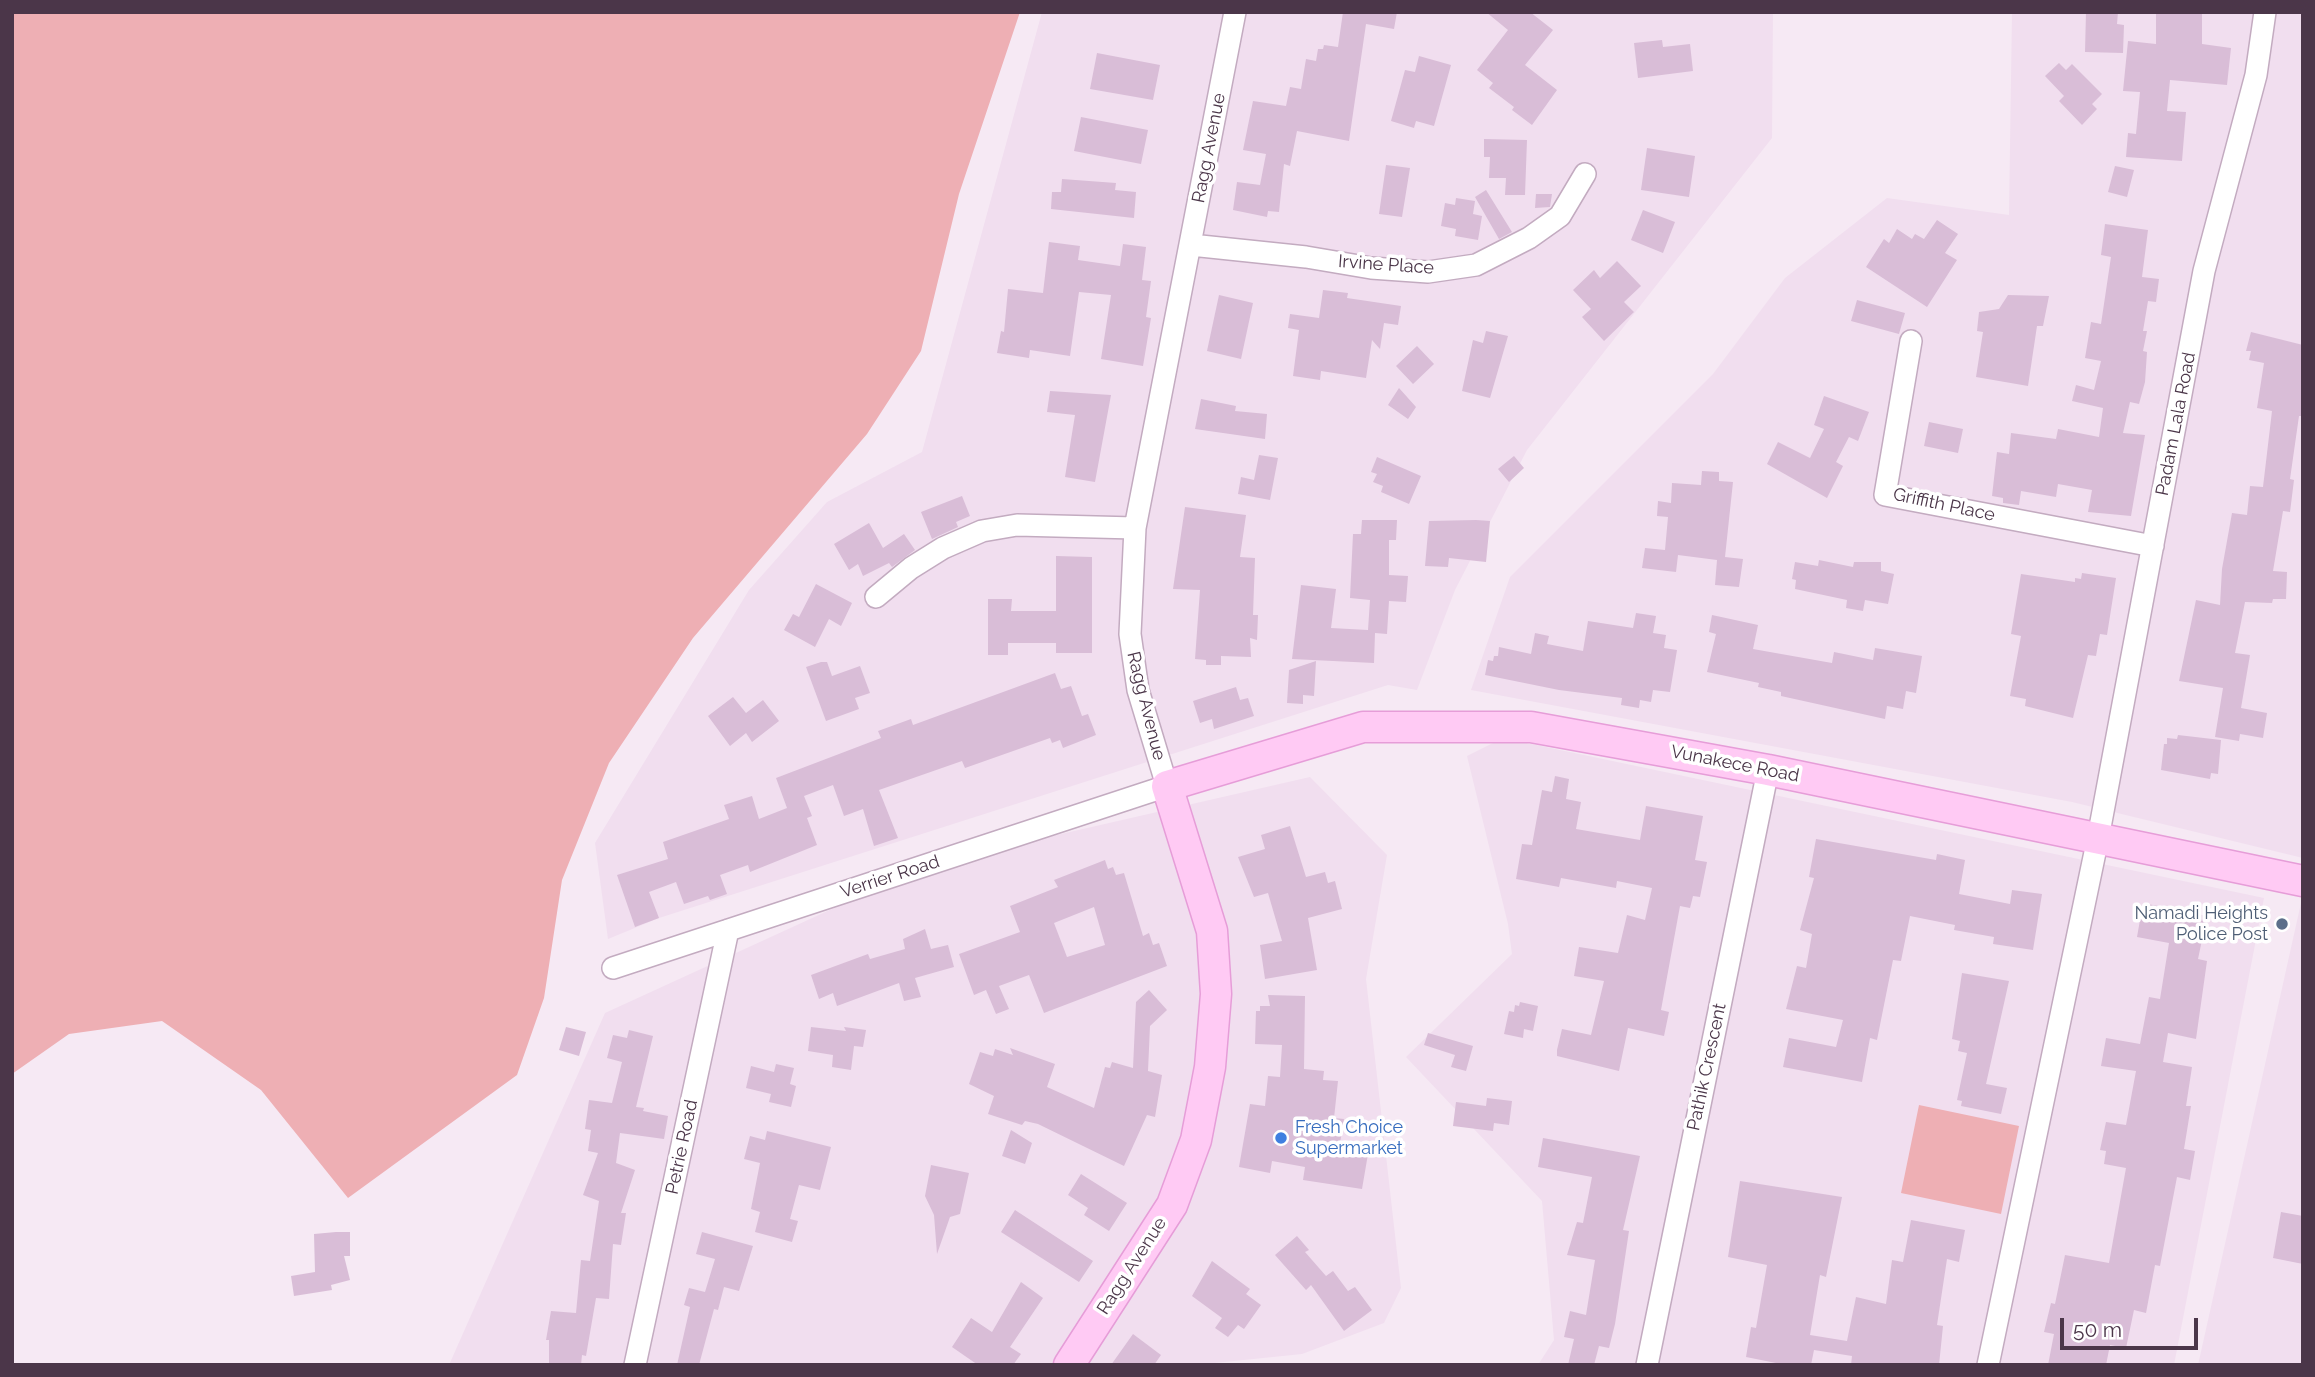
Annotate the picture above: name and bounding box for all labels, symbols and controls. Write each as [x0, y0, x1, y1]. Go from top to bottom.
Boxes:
street label: Ragg Avenue [1188, 91, 1230, 205]
street label: Irvine Place [1337, 251, 1435, 279]
street label: Padam Lala Road [2151, 350, 2201, 498]
street label: Griffith Place [1891, 484, 1997, 526]
street label: Ragg Avenue [1122, 649, 1170, 763]
street label: Vunakece Road [1669, 741, 1801, 787]
street label: Verrier Road [838, 851, 942, 903]
place label: Namadi Heights Police Post [2134, 903, 2268, 946]
marker: Namadi Heights Police Post [2274, 916, 2290, 932]
street label: Pathik Crescent [1683, 1001, 1731, 1133]
street label: Petrie Road [661, 1098, 703, 1196]
place label: Fresh Choice Supermarket [1295, 1117, 1403, 1160]
marker: Fresh Choice Supermarket [1273, 1130, 1289, 1146]
street label: Ragg Avenue [1093, 1213, 1171, 1319]
scale bar [2063, 1304, 2201, 1348]
text: 50 m [2073, 1317, 2122, 1342]

